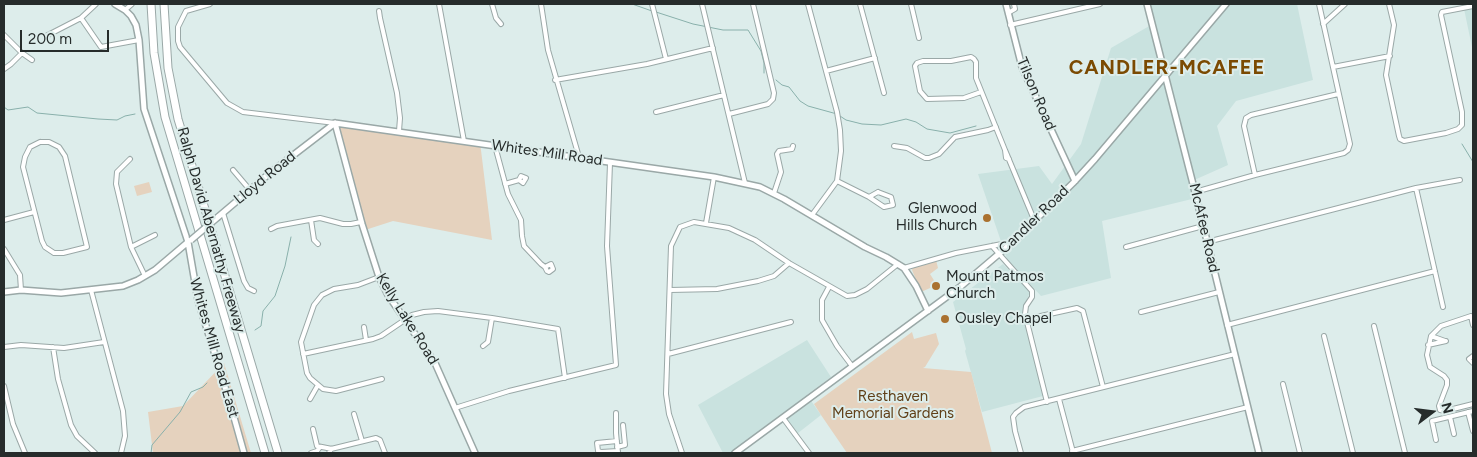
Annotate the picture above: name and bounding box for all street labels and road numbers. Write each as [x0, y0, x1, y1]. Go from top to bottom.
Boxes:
street label: Tilson Road [1013, 55, 1059, 133]
street label: Ralph David Abernathy Freeway [173, 125, 249, 335]
street label: Whites Mill Road [490, 136, 604, 170]
street label: Lloyd Road [230, 148, 300, 208]
street label: Candler Road [995, 182, 1073, 258]
street label: McAfee Road [1185, 182, 1223, 274]
street label: Kelly Lake Road [372, 270, 442, 368]
street label: Whites Mill Road East [185, 276, 243, 420]

